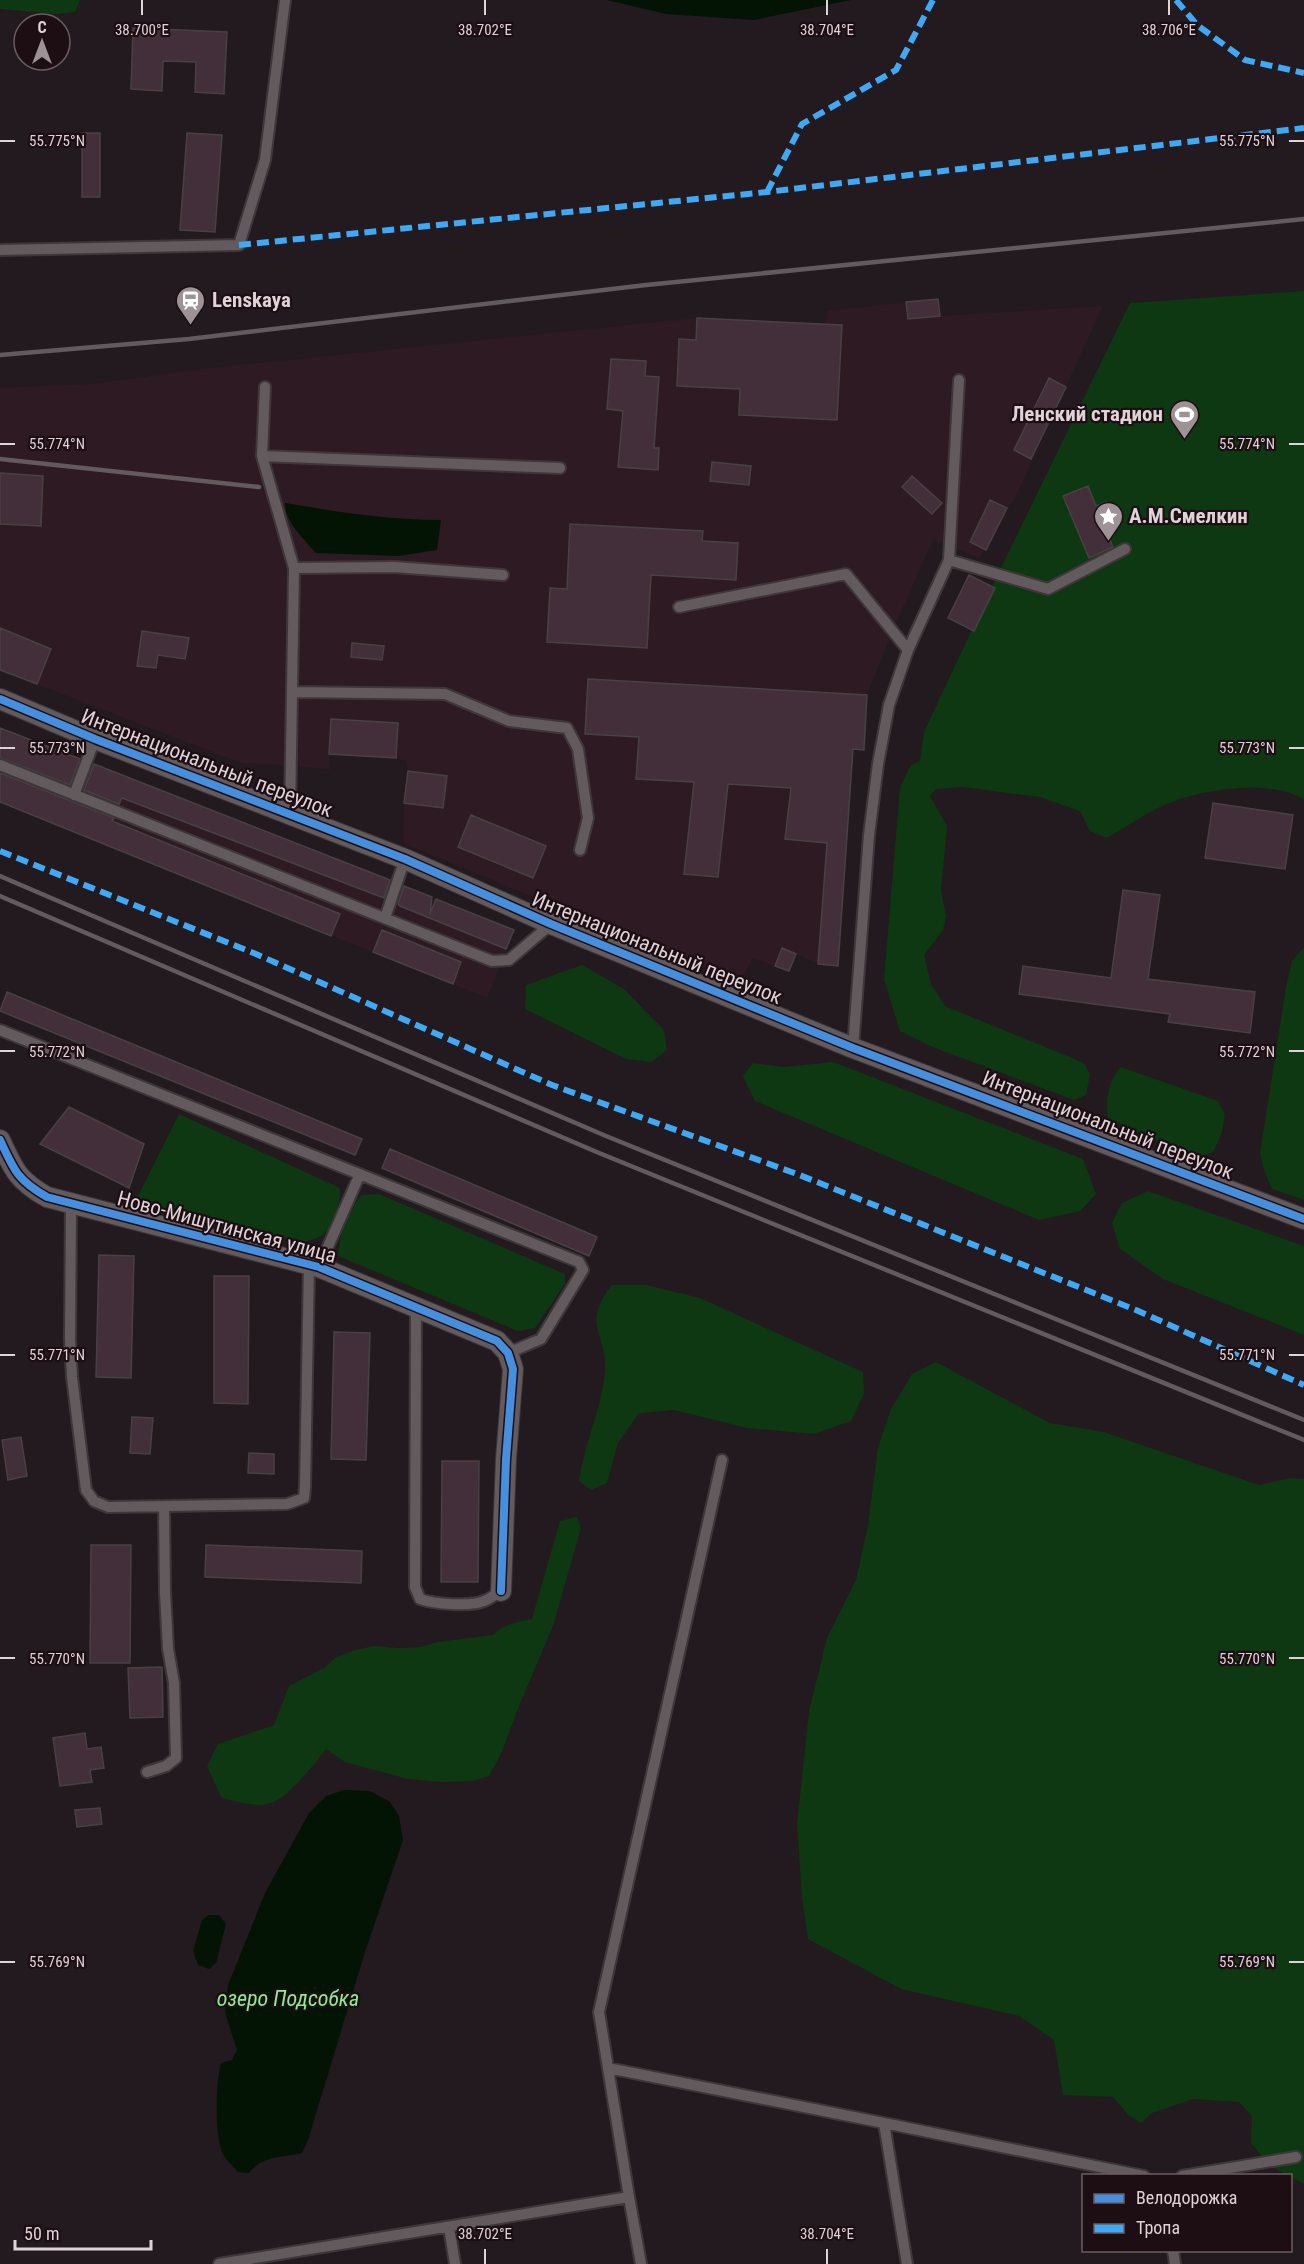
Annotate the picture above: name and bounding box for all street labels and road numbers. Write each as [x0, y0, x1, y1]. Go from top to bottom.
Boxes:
street label: Интернациональный переулок [78, 704, 336, 822]
street label: Интернациональный переулок [529, 887, 785, 1009]
street label: Интернациональный переулок [979, 1066, 1237, 1184]
street label: Ново-Мишутинская улица [115, 1186, 339, 1268]

